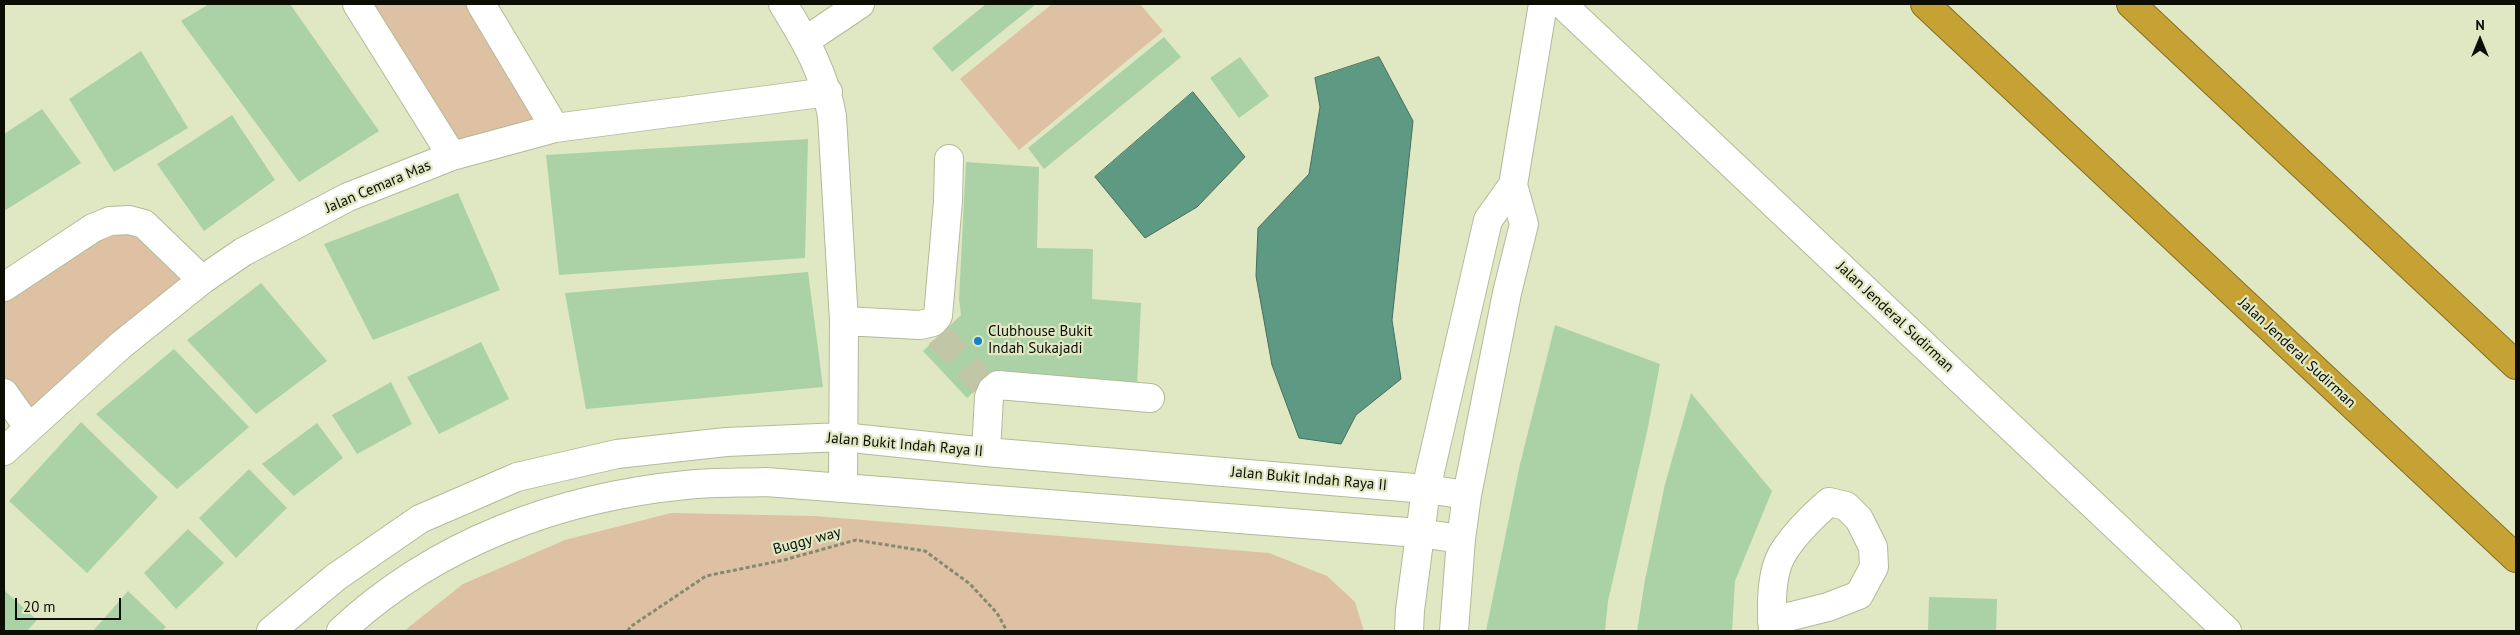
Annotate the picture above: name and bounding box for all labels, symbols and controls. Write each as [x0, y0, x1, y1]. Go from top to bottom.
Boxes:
north arrow [2455, 15, 2505, 65]
text: N [2475, 16, 2485, 34]
street label: Jalan Cemara Mas [322, 157, 434, 217]
street label: Jalan Jenderal Sudirman [1833, 258, 1957, 376]
street label: Jalan Jenderal Sudirman [2235, 294, 2359, 412]
place label: Clubhouse Bukit Indah Sukajadi [988, 323, 1093, 358]
marker: Clubhouse Bukit Indah Sukajadi [972, 335, 984, 347]
street label: Jalan Bukit Indah Raya II [826, 429, 984, 461]
street label: Jalan Bukit Indah Raya II [1230, 463, 1388, 495]
street label: Buggy way [771, 523, 843, 559]
scale bar [18, 588, 124, 620]
text: 20 m [23, 597, 56, 616]

